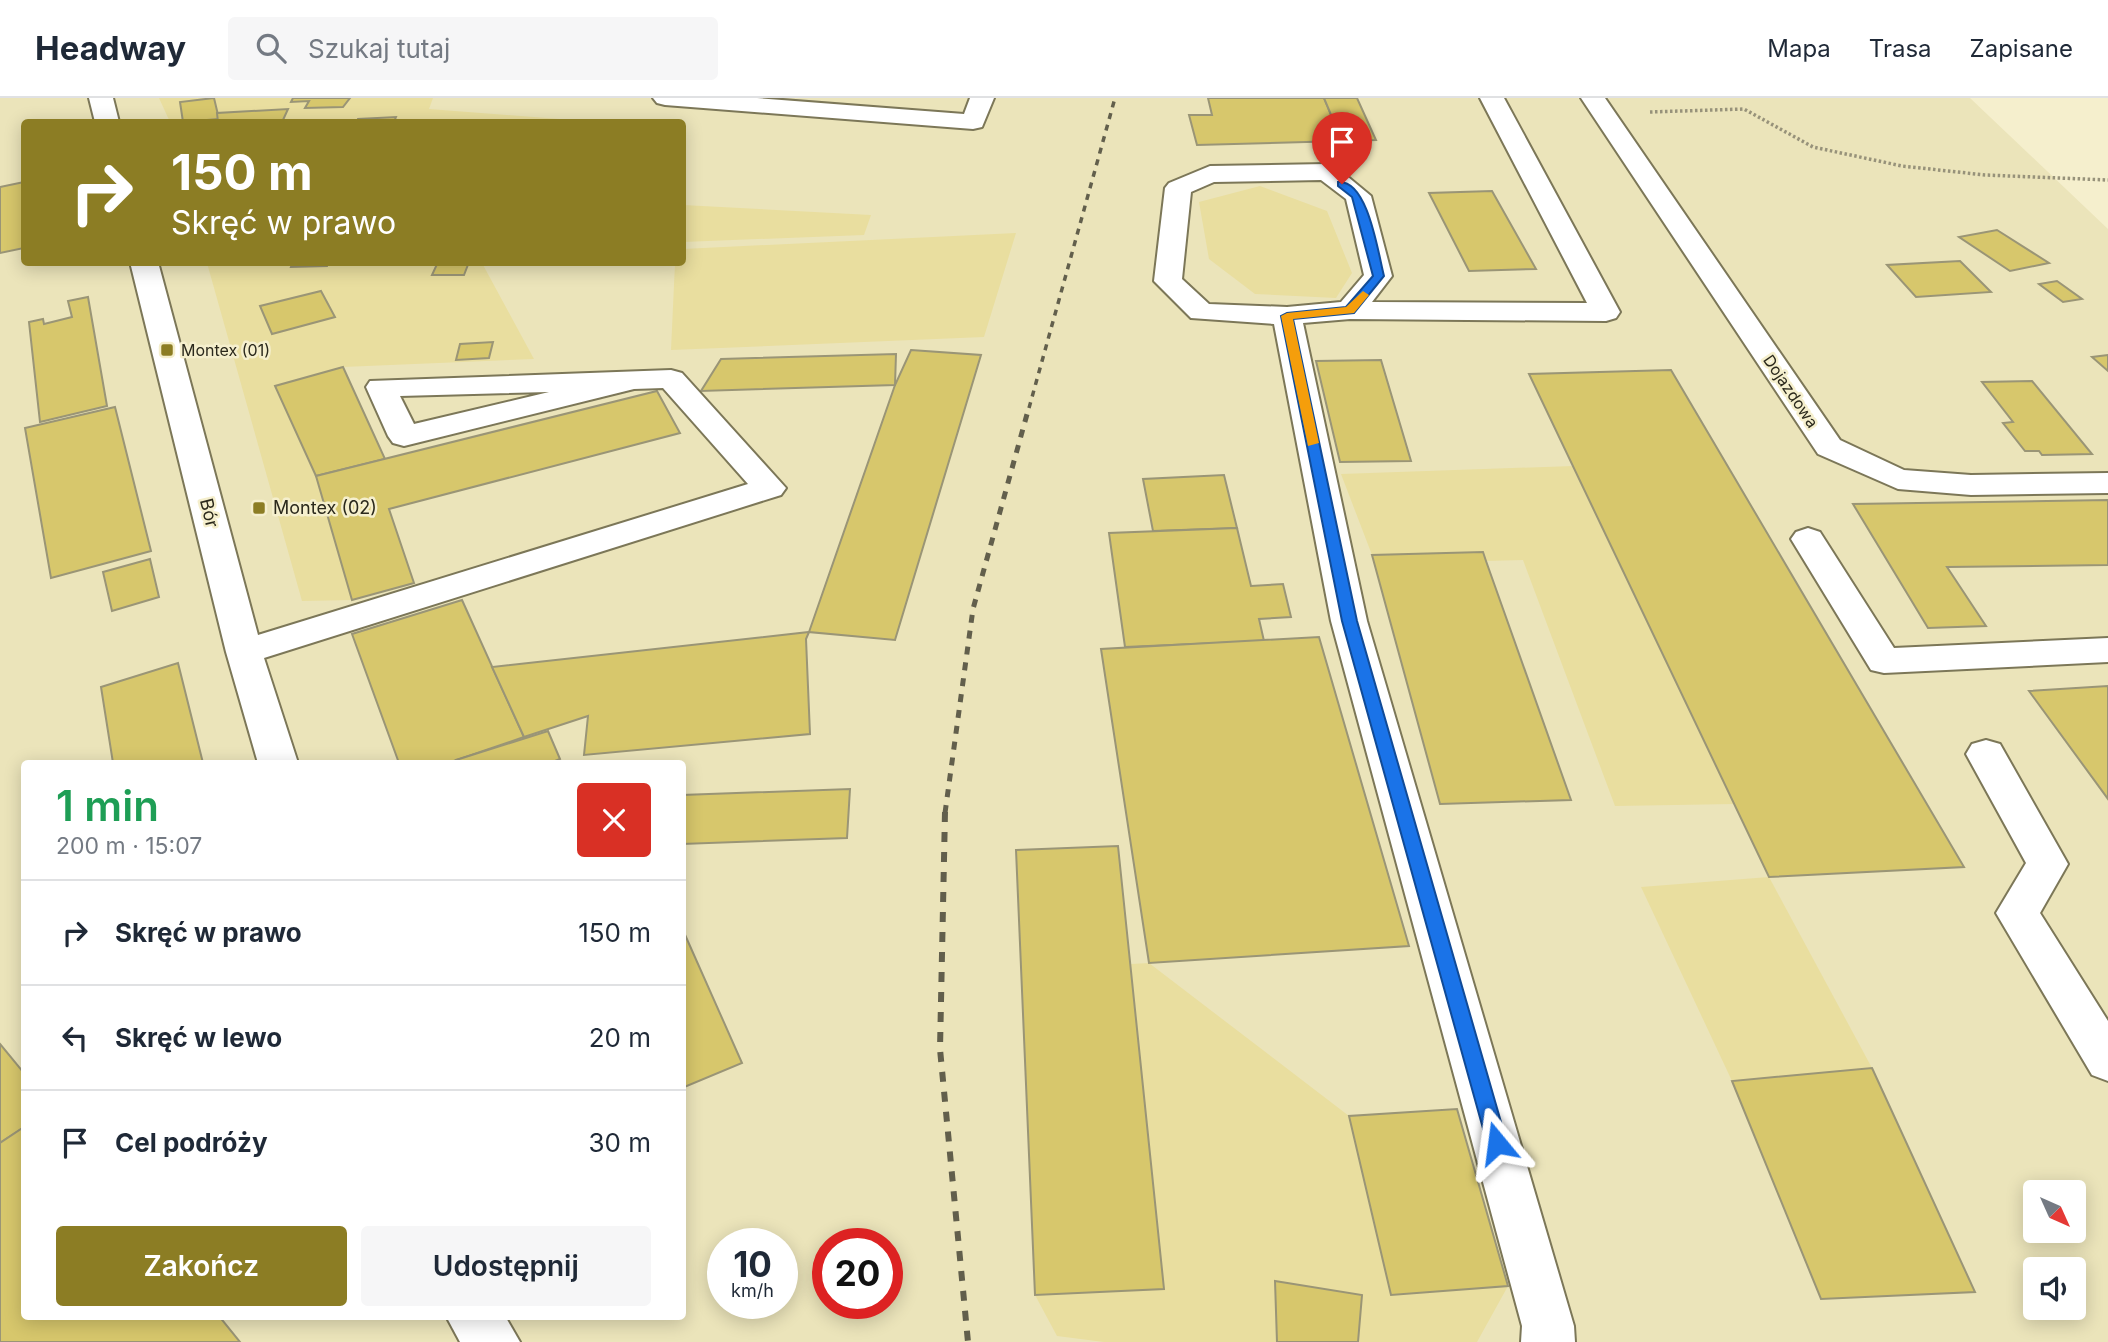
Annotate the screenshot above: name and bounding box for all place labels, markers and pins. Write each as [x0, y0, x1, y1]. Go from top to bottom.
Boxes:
pin [1312, 112, 1372, 184]
place label: Montex (01) [181, 340, 270, 360]
marker: Montex (01) [159, 342, 175, 358]
place label: Montex (02) [273, 497, 377, 518]
marker: Montex (02) [251, 500, 267, 516]

